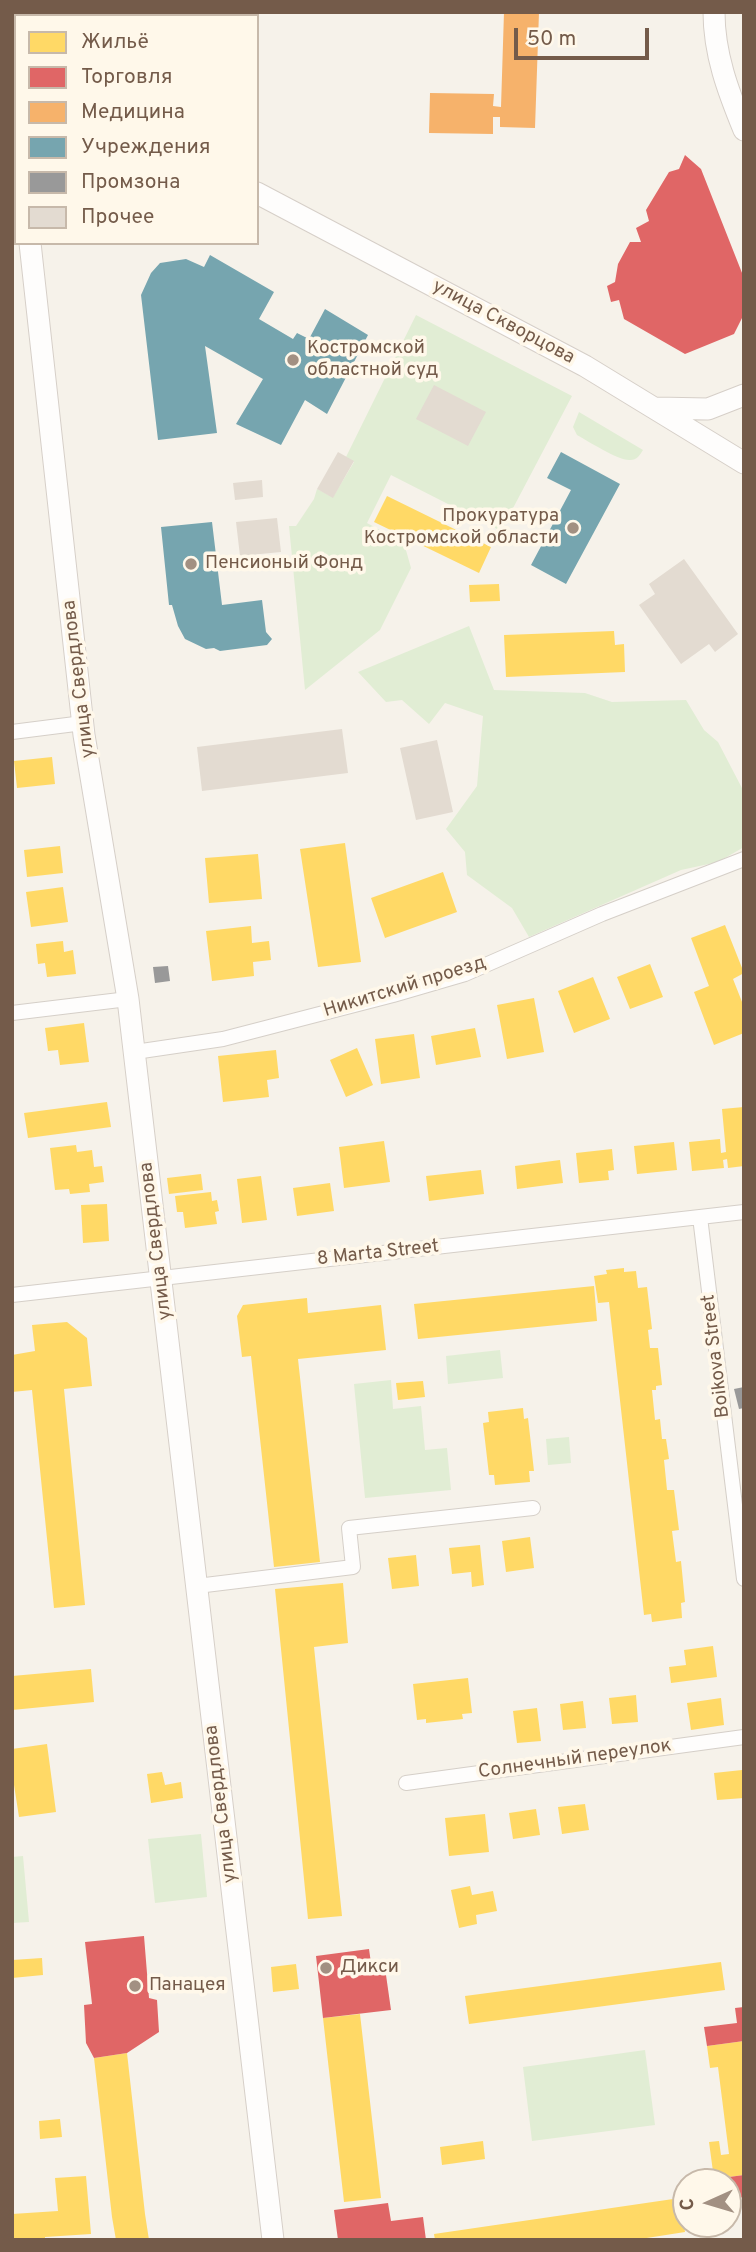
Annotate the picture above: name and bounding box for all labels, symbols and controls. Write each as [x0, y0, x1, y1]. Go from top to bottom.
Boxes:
legend [14, 14, 259, 245]
scale bar [518, 14, 653, 58]
text: 50 m [527, 26, 576, 53]
text: Жильё [81, 29, 149, 56]
text: Торговля [81, 64, 172, 91]
text: Медицина [81, 99, 185, 126]
text: Учреждения [81, 134, 210, 161]
text: Промзона [81, 169, 180, 196]
text: Прочее [81, 204, 154, 231]
street label: улица Скворцова [428, 276, 578, 370]
place label: Костромской областной суд [307, 338, 438, 382]
marker: Костромской областной суд [285, 352, 301, 368]
place label: Прокуратура Костромской области [364, 506, 559, 550]
marker: Прокуратура Костромской области [565, 520, 581, 536]
place label: Пенсионый Фонд [205, 553, 363, 575]
marker: Пенсионый Фонд [183, 556, 199, 572]
street label: улица Свердлова [59, 599, 101, 759]
street label: Никитский проезд [321, 952, 489, 1024]
street label: улица Свердлова [136, 1161, 178, 1321]
street label: 8 Marta Street [316, 1236, 440, 1272]
street label: Boikova Street [698, 1293, 736, 1419]
street label: улица Свердлова [201, 1724, 243, 1884]
street label: Солнечный переулок [477, 1735, 673, 1785]
place label: Дикси [340, 1957, 399, 1979]
marker: Дикси [318, 1960, 334, 1976]
place label: Панацея [149, 1975, 226, 1997]
marker: Панацея [127, 1978, 143, 1994]
north arrow [672, 2168, 742, 2238]
text: С [676, 2197, 700, 2211]

